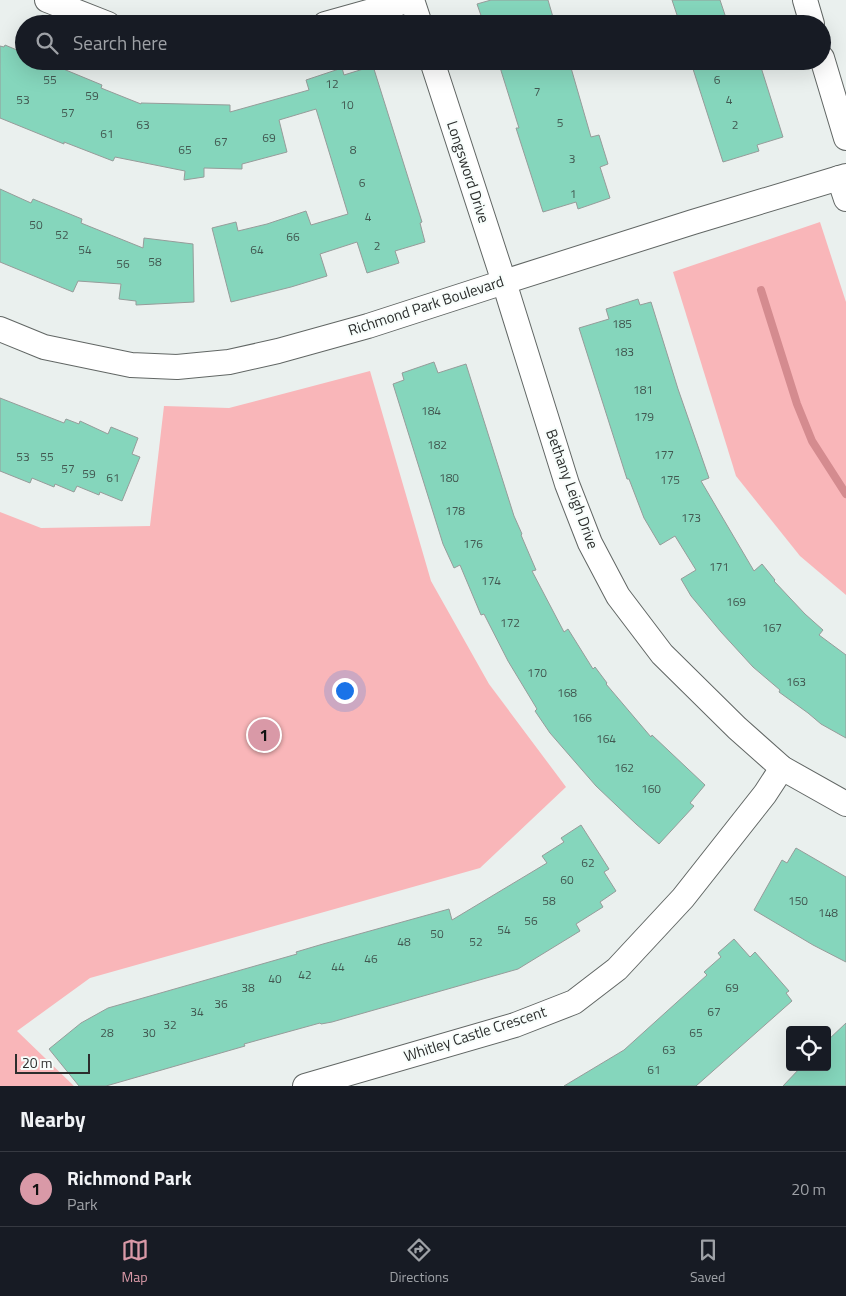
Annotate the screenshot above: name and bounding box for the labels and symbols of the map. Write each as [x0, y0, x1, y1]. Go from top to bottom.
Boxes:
house number: 55 [43, 70, 57, 89]
house number: 6 [714, 70, 721, 89]
house number: 12 [325, 74, 339, 93]
house number: 7 [534, 82, 540, 101]
house number: 59 [85, 86, 99, 105]
house number: 53 [16, 90, 30, 109]
house number: 4 [726, 90, 733, 109]
house number: 10 [340, 95, 354, 114]
house number: 57 [61, 103, 75, 122]
house number: 5 [557, 113, 564, 132]
house number: 63 [136, 115, 150, 134]
house number: 2 [732, 115, 738, 134]
street label: Longsword Drive [441, 118, 496, 226]
house number: 61 [100, 124, 114, 143]
house number: 69 [262, 128, 276, 147]
house number: 67 [214, 132, 228, 151]
house number: 65 [178, 140, 192, 159]
house number: 8 [350, 140, 357, 159]
house number: 3 [569, 149, 575, 168]
house number: 6 [359, 173, 366, 192]
house number: 1 [570, 184, 576, 203]
house number: 4 [365, 207, 372, 226]
house number: 50 [29, 215, 43, 234]
house number: 52 [55, 225, 69, 244]
house number: 66 [286, 227, 300, 246]
house number: 2 [374, 236, 380, 255]
house number: 54 [78, 240, 92, 259]
house number: 64 [250, 240, 264, 259]
house number: 58 [148, 252, 162, 271]
house number: 56 [116, 254, 130, 273]
street label: Richmond Park Boulevard [345, 269, 507, 342]
house number: 185 [612, 314, 632, 333]
house number: 183 [614, 342, 634, 361]
house number: 181 [633, 380, 653, 399]
house number: 184 [421, 401, 441, 420]
house number: 179 [634, 407, 654, 426]
street label: Bethany Leigh Drive [540, 426, 605, 552]
house number: 182 [427, 435, 447, 454]
house number: 177 [654, 445, 674, 464]
house number: 53 [16, 447, 30, 466]
house number: 55 [40, 447, 54, 466]
house number: 57 [61, 459, 75, 478]
house number: 59 [82, 464, 96, 483]
house number: 61 [106, 468, 120, 487]
house number: 180 [439, 468, 459, 487]
house number: 175 [660, 470, 680, 489]
house number: 178 [445, 501, 465, 520]
house number: 173 [681, 508, 701, 527]
house number: 176 [463, 534, 483, 553]
house number: 171 [709, 557, 729, 576]
house number: 174 [481, 571, 501, 590]
house number: 169 [726, 592, 746, 611]
house number: 172 [500, 613, 520, 632]
house number: 167 [762, 618, 782, 637]
house number: 170 [527, 663, 547, 682]
house number: 163 [786, 672, 806, 691]
your location [332, 678, 358, 704]
house number: 168 [557, 683, 577, 702]
house number: 166 [572, 708, 592, 727]
pin: 1 [248, 716, 280, 754]
house number: 164 [596, 729, 616, 748]
house number: 162 [614, 758, 634, 777]
house number: 160 [641, 779, 661, 798]
house number: 62 [581, 853, 595, 872]
house number: 60 [560, 870, 574, 889]
house number: 58 [542, 891, 556, 910]
house number: 150 [788, 891, 808, 910]
house number: 148 [818, 903, 838, 922]
house number: 56 [524, 911, 538, 930]
house number: 54 [497, 920, 511, 939]
house number: 50 [430, 924, 444, 943]
house number: 48 [397, 932, 411, 951]
house number: 52 [469, 932, 483, 951]
house number: 46 [364, 949, 378, 968]
house number: 44 [331, 957, 345, 976]
house number: 42 [298, 965, 312, 984]
house number: 40 [268, 969, 282, 988]
house number: 38 [241, 978, 255, 997]
house number: 69 [725, 978, 739, 997]
house number: 36 [214, 994, 228, 1013]
street label: Whitley Castle Crescent [401, 999, 550, 1067]
house number: 34 [190, 1002, 204, 1021]
house number: 67 [707, 1002, 721, 1021]
house number: 32 [163, 1015, 177, 1034]
house number: 28 [100, 1023, 114, 1042]
house number: 30 [142, 1023, 156, 1042]
house number: 65 [689, 1023, 703, 1042]
house number: 63 [662, 1040, 676, 1059]
scale bar [15, 1051, 90, 1074]
house number: 61 [647, 1060, 661, 1079]

